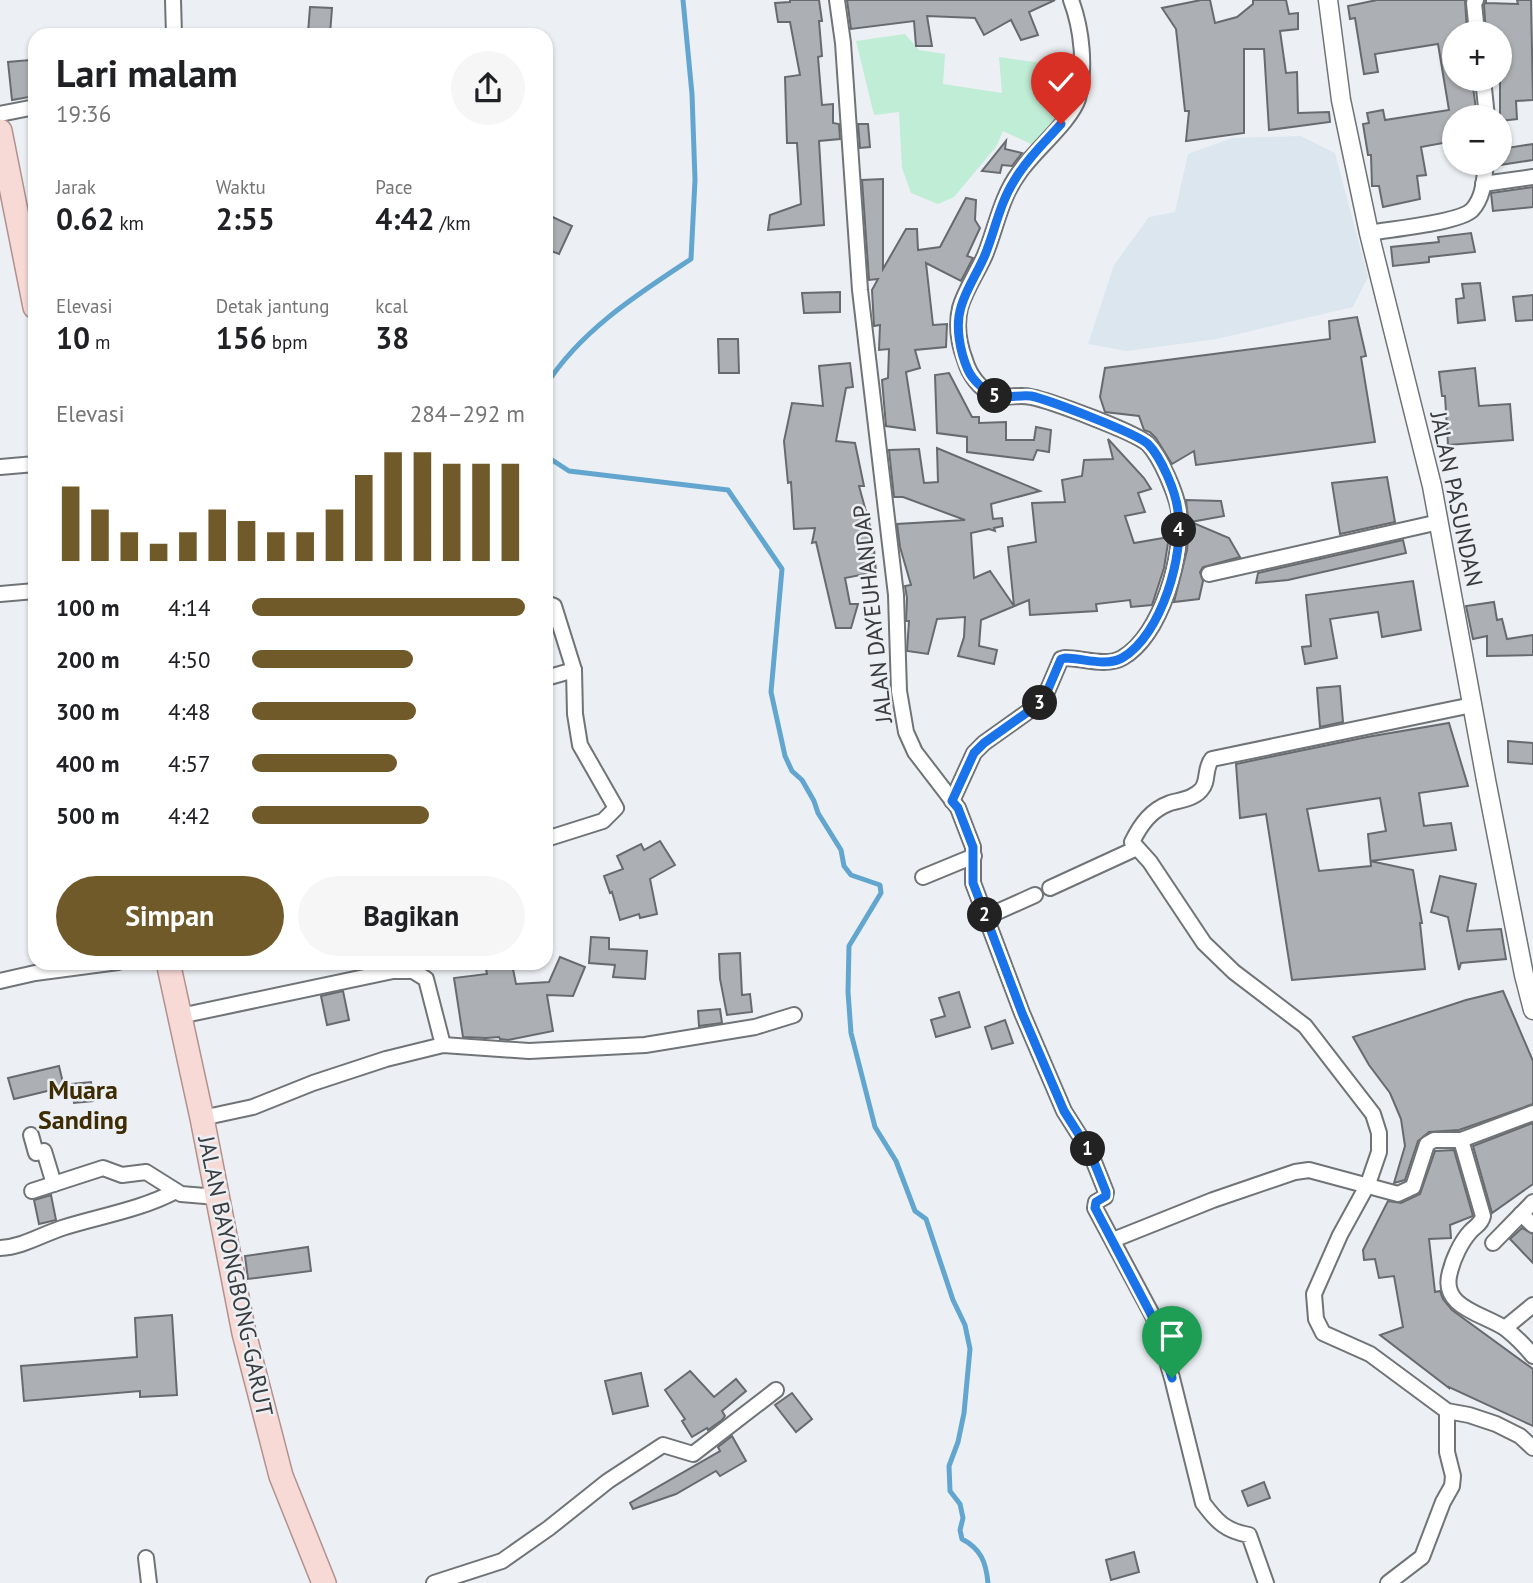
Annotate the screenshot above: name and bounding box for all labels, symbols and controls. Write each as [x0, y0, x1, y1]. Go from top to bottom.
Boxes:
map controls [1442, 21, 1512, 175]
button: + [1442, 21, 1512, 91]
text: Lari malam [56, 48, 238, 97]
button: share [451, 51, 525, 125]
pin [1031, 52, 1091, 124]
icon: check [1042, 63, 1080, 101]
text: 19:36 [56, 99, 111, 128]
button: − [1442, 105, 1512, 175]
text: Jarak [56, 175, 96, 199]
text: Waktu [216, 175, 266, 199]
text: Pace [375, 175, 413, 199]
text: 0.62 [56, 199, 114, 238]
text: 2:55 [216, 199, 275, 238]
text: 4:42 [375, 199, 434, 238]
text: km [114, 211, 144, 235]
text: /km [434, 211, 471, 235]
text: Elevasi [56, 294, 113, 318]
text: Detak jantung [216, 294, 329, 318]
text: kcal [375, 294, 408, 318]
text: 10 [56, 318, 90, 357]
text: 156 [216, 318, 267, 357]
text: 38 [375, 318, 409, 357]
text: m [90, 330, 111, 354]
text: bpm [267, 330, 308, 354]
pin: 5 [978, 378, 1012, 414]
text: 5 [989, 383, 1000, 407]
text: Elevasi [56, 399, 125, 428]
text: 284–292 m [410, 399, 525, 428]
street label: JALAN PASUNDAN [1424, 408, 1490, 589]
street label: JALAN DAYEUHANDAP [846, 504, 898, 725]
pin: 4 [1162, 512, 1196, 548]
text: 4 [1173, 517, 1184, 541]
text: 100 m [56, 593, 119, 622]
text: 4:14 [168, 593, 211, 622]
text: 200 m [56, 645, 119, 674]
text: 4:50 [168, 645, 211, 674]
pin: 3 [1023, 686, 1058, 720]
text: 3 [1034, 690, 1045, 714]
text: 300 m [56, 697, 119, 726]
text: 4:48 [168, 697, 211, 726]
text: 400 m [56, 749, 119, 778]
text: 4:57 [168, 749, 211, 778]
text: 500 m [56, 801, 119, 830]
text: 4:42 [168, 801, 211, 830]
button: Simpan [56, 876, 284, 956]
button: Bagikan [298, 876, 525, 956]
pin: 2 [968, 898, 1002, 932]
text: 2 [979, 902, 990, 926]
district label: Muara Sanding [38, 1073, 128, 1136]
street label: JALAN BAYONGBONG-GARUT [192, 1132, 280, 1419]
pin: 1 [1070, 1132, 1106, 1166]
text: 1 [1082, 1136, 1093, 1160]
pin [1142, 1306, 1202, 1378]
icon: arrive [1153, 1317, 1191, 1355]

